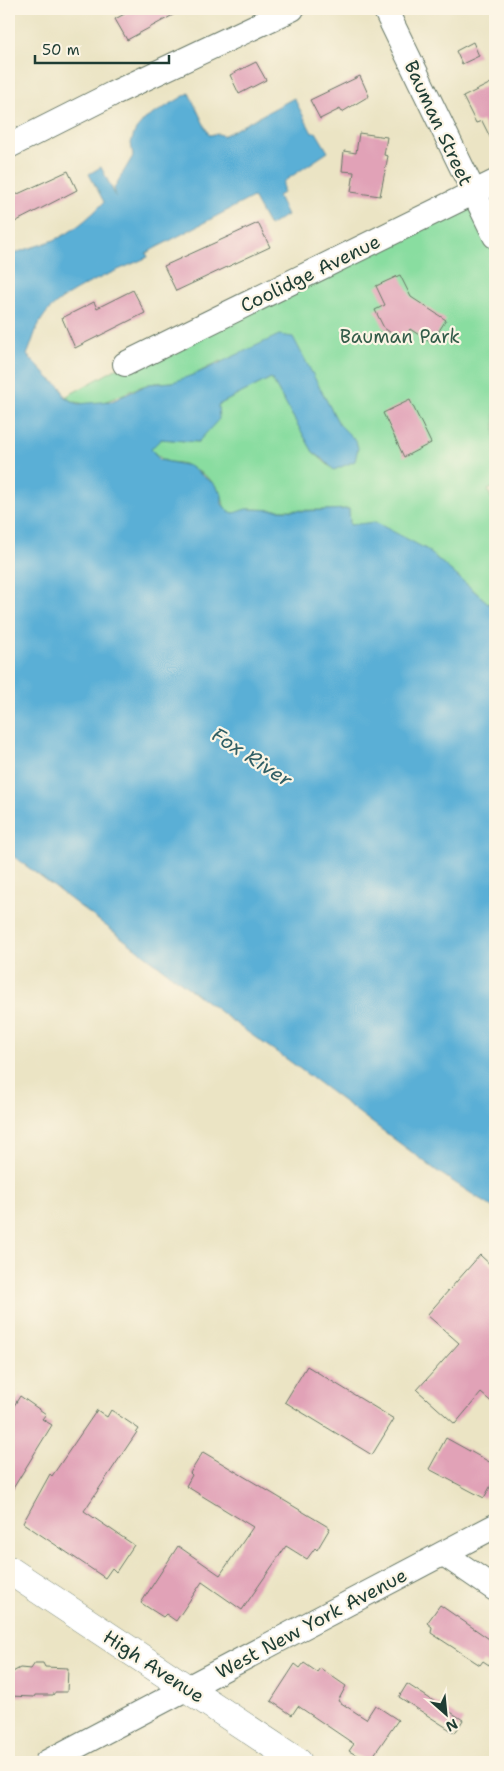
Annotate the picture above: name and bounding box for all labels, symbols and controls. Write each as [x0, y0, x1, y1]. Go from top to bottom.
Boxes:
scale bar [35, 32, 169, 64]
text: 50 m [42, 40, 80, 60]
street label: Bauman Street [399, 56, 479, 190]
street label: Coolidge Avenue [236, 229, 384, 318]
park label: Bauman Park [340, 324, 460, 349]
water label: Fox River [207, 721, 298, 793]
street label: West New York Avenue [211, 1562, 411, 1685]
street label: High Avenue [98, 1624, 209, 1708]
north arrow [422, 1688, 472, 1738]
text: N [443, 1715, 461, 1736]

